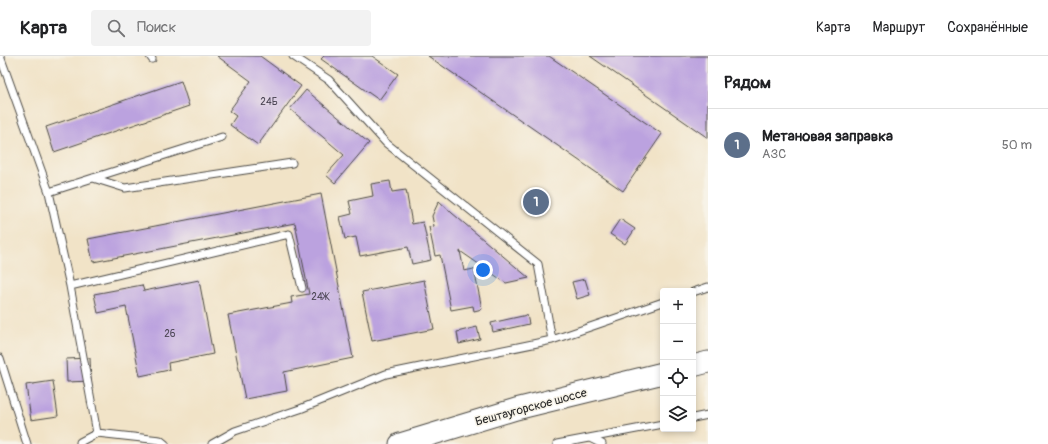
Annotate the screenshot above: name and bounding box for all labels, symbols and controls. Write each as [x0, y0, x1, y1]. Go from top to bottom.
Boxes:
search box [91, 10, 371, 46]
text: Карта [20, 16, 67, 40]
icon: search [105, 17, 127, 39]
text: Поиск [137, 18, 176, 37]
text: Карта [816, 19, 851, 36]
text: Маршрут [873, 19, 925, 36]
text: Сохранённые [947, 19, 1028, 36]
text: Рядом [724, 72, 771, 93]
house number: 24Б [260, 96, 278, 108]
text: Метановая заправка [762, 127, 893, 146]
text: 1 [734, 137, 740, 153]
text: 50 m [1002, 137, 1032, 153]
text: АЗС [762, 146, 786, 162]
pin: 1 [523, 187, 549, 217]
your location [473, 260, 493, 280]
map controls [660, 288, 696, 432]
button: + [660, 288, 696, 324]
house number: 24Ж [311, 291, 330, 303]
button: − [660, 324, 696, 360]
house number: 26 [164, 328, 176, 340]
button: locate [660, 360, 696, 396]
street label: Бештаугорское шоссе [474, 385, 589, 430]
button: layers [660, 396, 696, 432]

